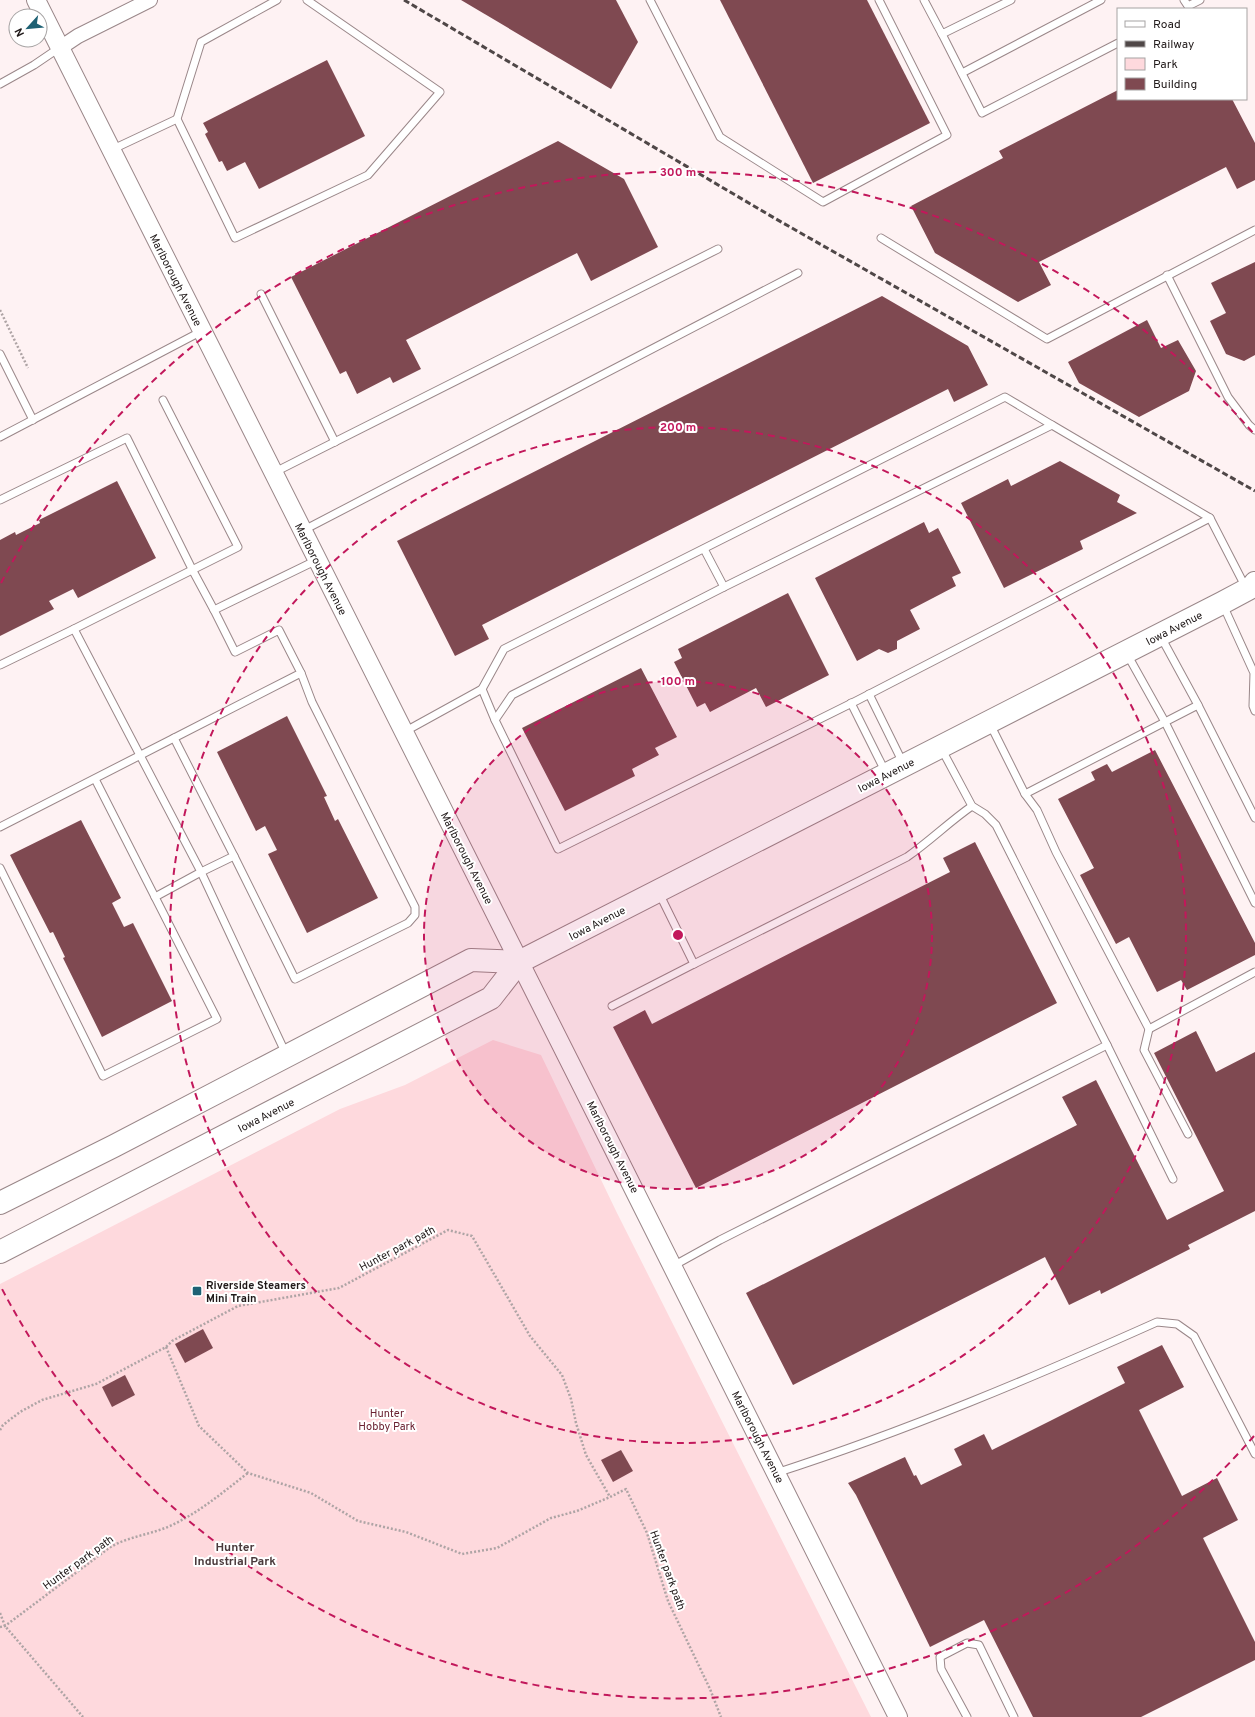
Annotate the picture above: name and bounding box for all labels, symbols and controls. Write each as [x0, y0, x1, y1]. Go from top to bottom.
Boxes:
north arrow [8, 8, 48, 48]
legend [1117, 8, 1247, 100]
text: Road [1153, 17, 1181, 33]
text: N [12, 25, 28, 39]
text: Railway [1153, 37, 1194, 53]
text: Park [1153, 57, 1178, 73]
text: Building [1153, 77, 1197, 93]
text: 300 m [660, 165, 696, 181]
street label: Marlborough Avenue [146, 232, 204, 329]
text: 200 m [660, 420, 696, 436]
street label: Marlborough Avenue [291, 521, 349, 618]
street label: Iowa Avenue [1144, 609, 1205, 649]
text: 100 m [661, 674, 695, 690]
street label: Iowa Avenue [856, 756, 917, 796]
street label: Marlborough Avenue [437, 810, 495, 907]
street label: Iowa Avenue [567, 904, 628, 944]
centre of rings [671, 928, 685, 942]
street label: Iowa Avenue [236, 1096, 297, 1136]
street label: Marlborough Avenue [583, 1099, 641, 1196]
street label: Hunter park path [357, 1223, 438, 1275]
place label: Riverside Steamers Mini Train [206, 1279, 306, 1306]
marker: Riverside Steamers Mini Train [191, 1285, 203, 1297]
street label: Marlborough Avenue [728, 1389, 786, 1486]
park label: Hunter Hobby Park [358, 1407, 416, 1434]
street label: Hunter park path [646, 1528, 688, 1612]
street label: Hunter park path [40, 1532, 117, 1593]
district label: Hunter Industrial Park [194, 1540, 276, 1570]

